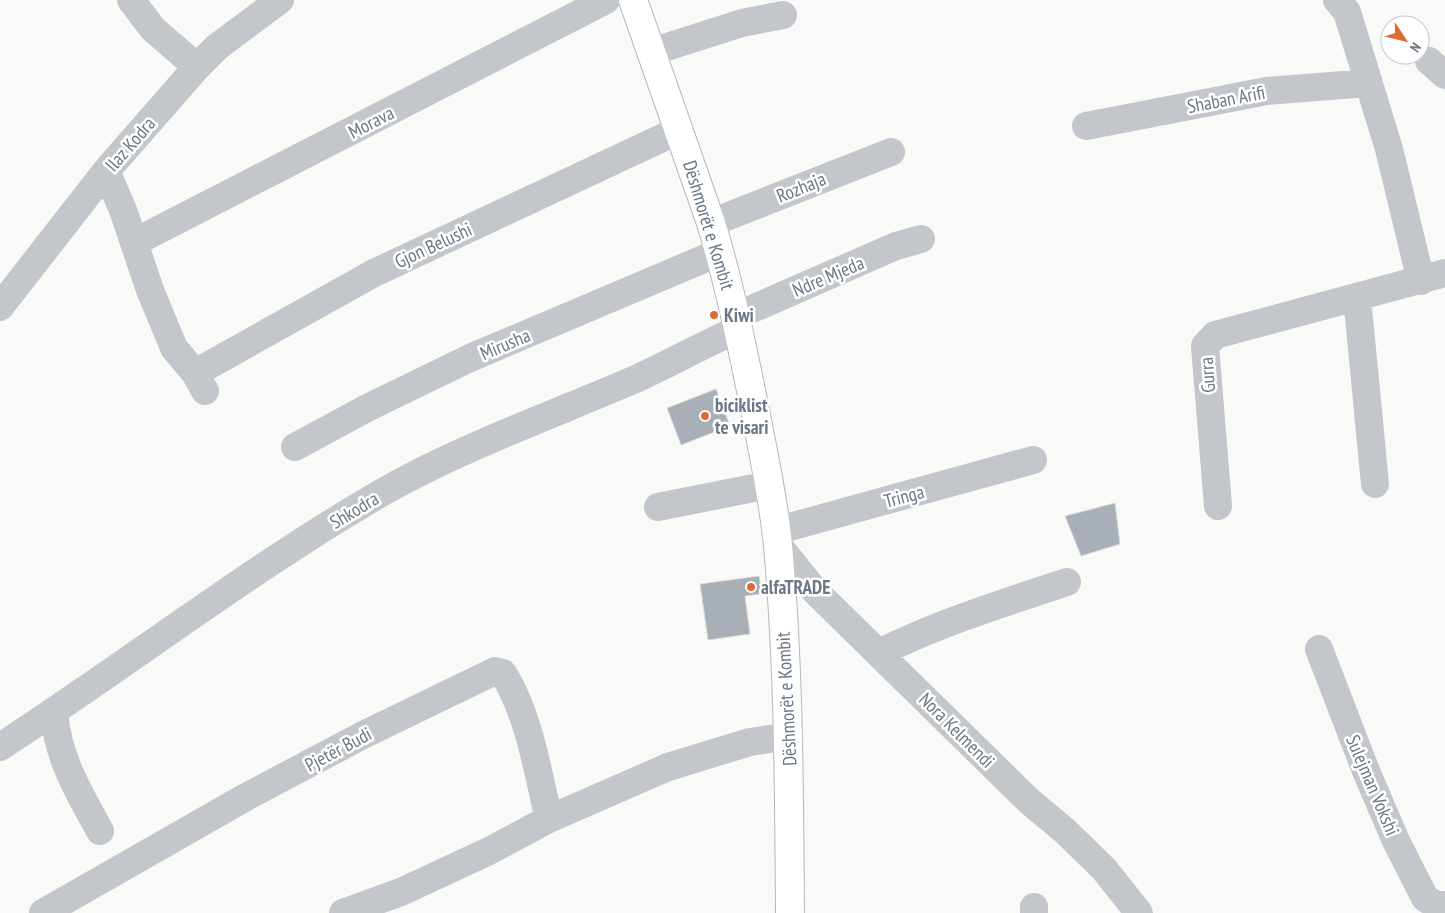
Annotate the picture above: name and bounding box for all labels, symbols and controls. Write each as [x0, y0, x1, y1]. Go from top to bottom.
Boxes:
north arrow [1380, 15, 1430, 65]
text: N [1406, 39, 1425, 56]
street label: Shaban Arifi [1185, 80, 1267, 118]
street label: Morava [344, 100, 398, 144]
street label: Ilaz Kodra [100, 112, 160, 176]
street label: Dëshmorët e Kombit [678, 157, 740, 293]
street label: Rozhaja [773, 166, 829, 208]
street label: Gjon Belushi [391, 217, 475, 273]
street label: Ndre Mjeda [789, 250, 867, 302]
place label: Kiwi [724, 303, 754, 327]
marker: Kiwi [708, 309, 720, 321]
street label: Mirusha [476, 323, 534, 365]
street label: Gurra [1194, 356, 1220, 394]
place label: biciklist te visari [715, 393, 768, 439]
marker: biciklist te visari [699, 410, 711, 422]
street label: Tringa [881, 479, 927, 513]
street label: Shkodra [325, 486, 383, 534]
place label: alfaTRADE [761, 575, 830, 599]
marker: alfaTRADE [745, 581, 757, 593]
street label: Dëshmorët e Kombit [770, 631, 801, 767]
street label: Nora Kelmendi [914, 687, 1000, 773]
street label: Pjetër Budi [300, 721, 376, 777]
street label: Sulejman Vokshi [1341, 731, 1405, 839]

